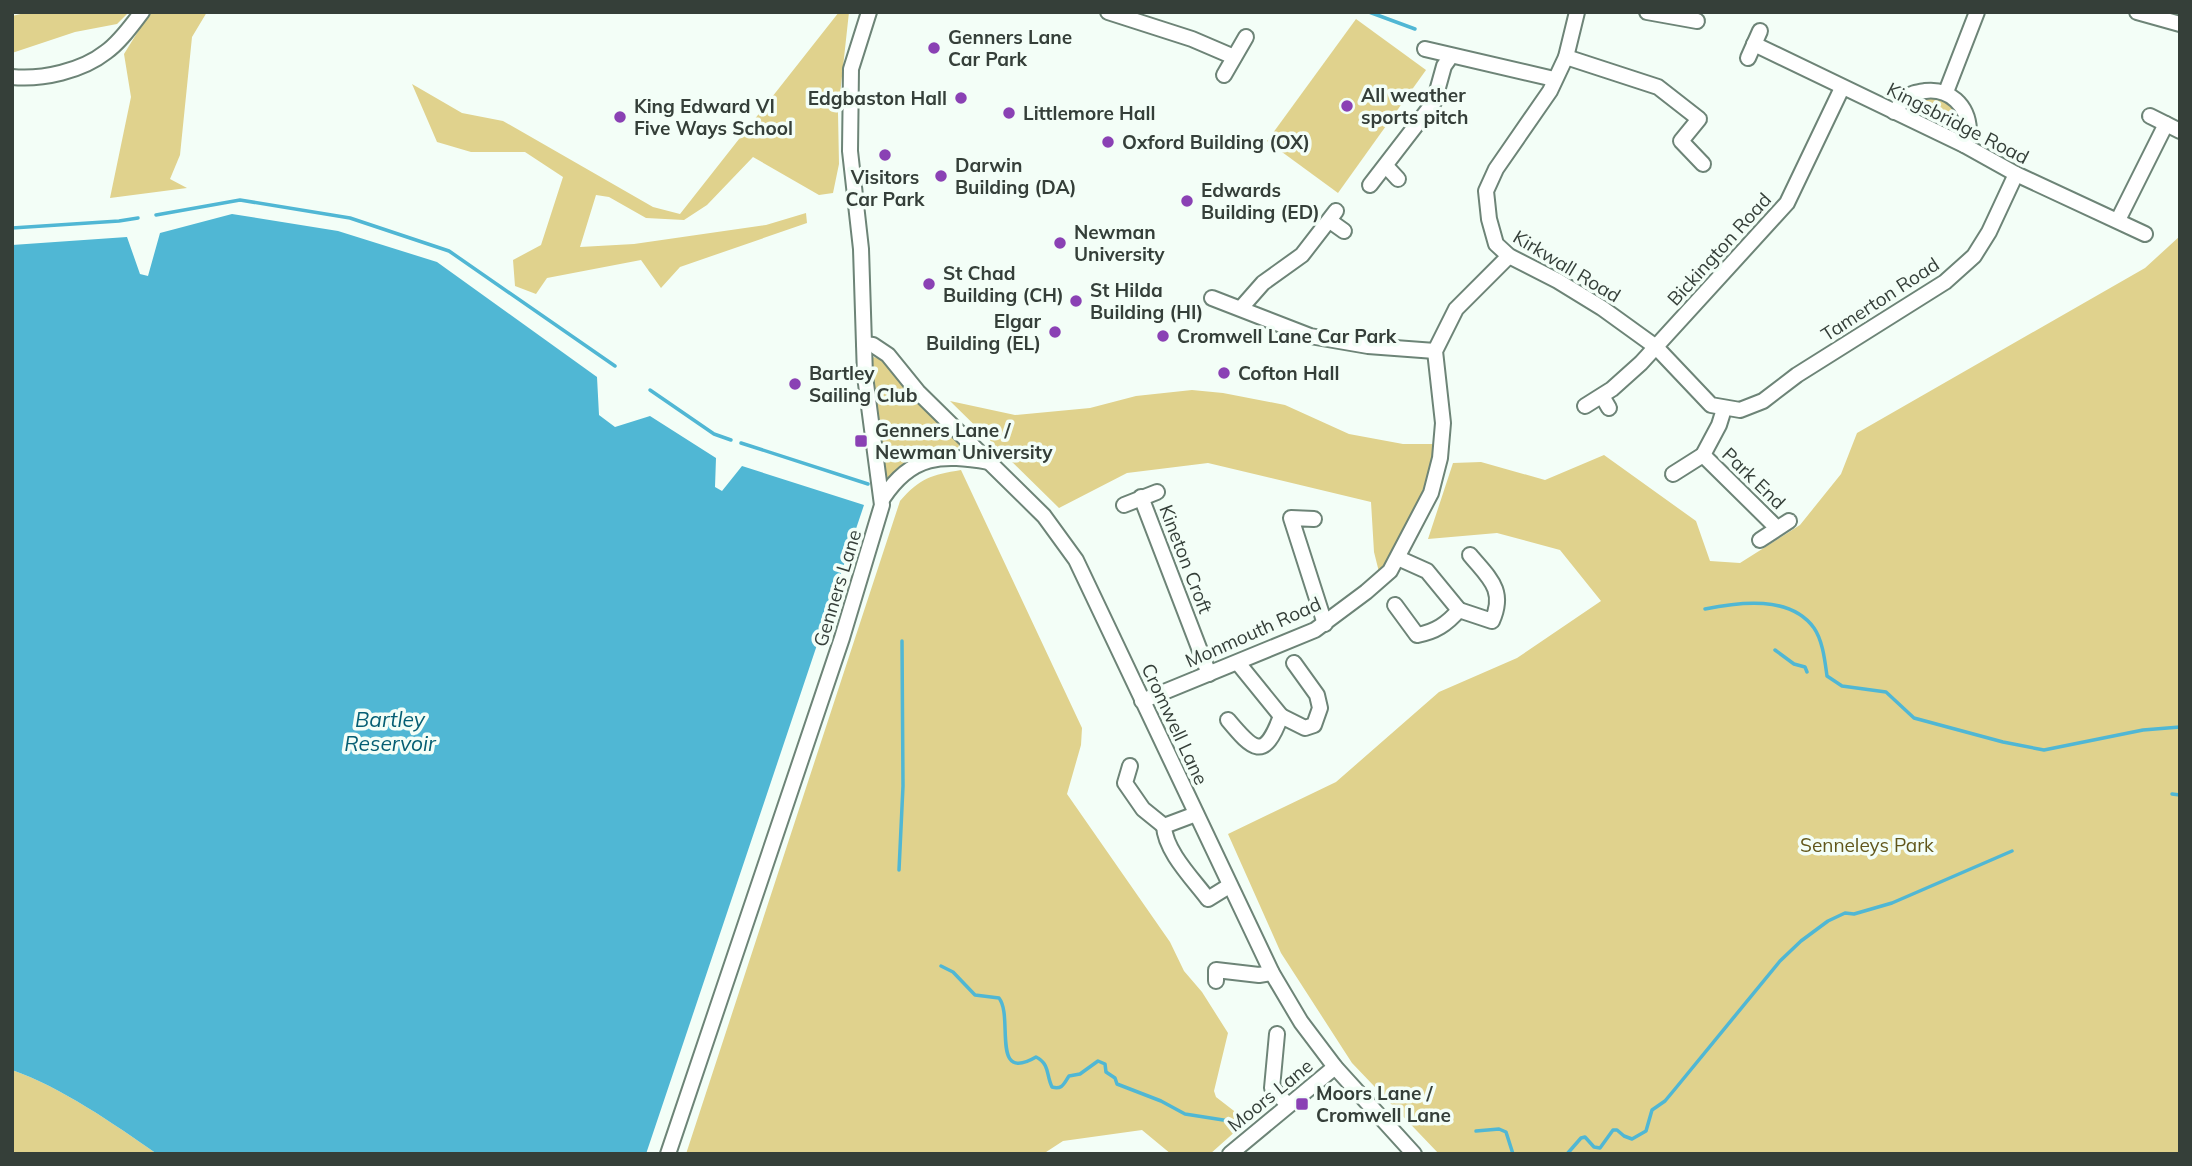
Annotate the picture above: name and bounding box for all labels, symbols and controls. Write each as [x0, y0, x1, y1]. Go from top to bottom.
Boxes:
place label: Genners Lane Car Park [948, 25, 1072, 71]
marker: Genners Lane Car Park [926, 40, 942, 56]
street label: Kingsbridge Road [1883, 77, 2033, 169]
place label: All weather sports pitch [1361, 83, 1468, 129]
place label: Edgbaston Hall [808, 86, 947, 110]
marker: Edgbaston Hall [953, 90, 969, 106]
place label: King Edward VI Five Ways School [634, 94, 793, 140]
marker: All weather sports pitch [1339, 98, 1355, 114]
place label: Littlemore Hall [1023, 101, 1156, 125]
marker: Littlemore Hall [1001, 105, 1017, 121]
marker: King Edward VI Five Ways School [612, 109, 628, 125]
place label: Oxford Building (OX) [1122, 130, 1310, 154]
marker: Oxford Building (OX) [1100, 134, 1116, 150]
marker: Visitors Car Park [877, 147, 893, 163]
place label: Darwin Building (DA) [955, 153, 1077, 199]
place label: Visitors Car Park [845, 165, 925, 211]
marker: Darwin Building (DA) [933, 168, 949, 184]
place label: Edwards Building (ED) [1201, 178, 1320, 224]
street label: Bickington Road [1662, 188, 1776, 310]
marker: Edwards Building (ED) [1179, 193, 1195, 209]
place label: Newman University [1074, 220, 1165, 266]
street label: Kirkwall Road [1509, 224, 1625, 308]
marker: Newman University [1052, 235, 1068, 251]
street label: Tamerton Road [1816, 252, 1944, 346]
place label: St Chad Building (CH) [943, 261, 1064, 307]
marker: St Chad Building (CH) [921, 276, 937, 292]
place label: St Hilda Building (HI) [1090, 278, 1203, 324]
marker: St Hilda Building (HI) [1068, 293, 1084, 309]
place label: Elgar Building (EL) [926, 309, 1042, 355]
marker: Elgar Building (EL) [1047, 324, 1063, 340]
place label: Cromwell Lane Car Park [1177, 324, 1397, 348]
marker: Cromwell Lane Car Park [1155, 328, 1171, 344]
place label: Bartley Sailing Club [809, 361, 918, 407]
place label: Cofton Hall [1238, 361, 1339, 385]
marker: Cofton Hall [1216, 365, 1232, 381]
marker: Bartley Sailing Club [787, 376, 803, 392]
place label: Genners Lane / Newman University [875, 418, 1053, 464]
marker: Genners Lane / Newman University [853, 433, 869, 449]
street label: Park End [1717, 442, 1791, 514]
street label: Kineton Croft [1154, 501, 1218, 617]
street label: Genners Lane [808, 527, 866, 649]
street label: Monmouth Road [1181, 591, 1325, 673]
street label: Cromwell Lane [1136, 659, 1214, 789]
water label: Bartley Reservoir [344, 706, 437, 756]
park label: Senneleys Park [1800, 833, 1934, 857]
street label: Moors Lane [1223, 1053, 1317, 1137]
place label: Moors Lane / Cromwell Lane [1316, 1081, 1451, 1127]
marker: Moors Lane / Cromwell Lane [1294, 1096, 1310, 1112]

